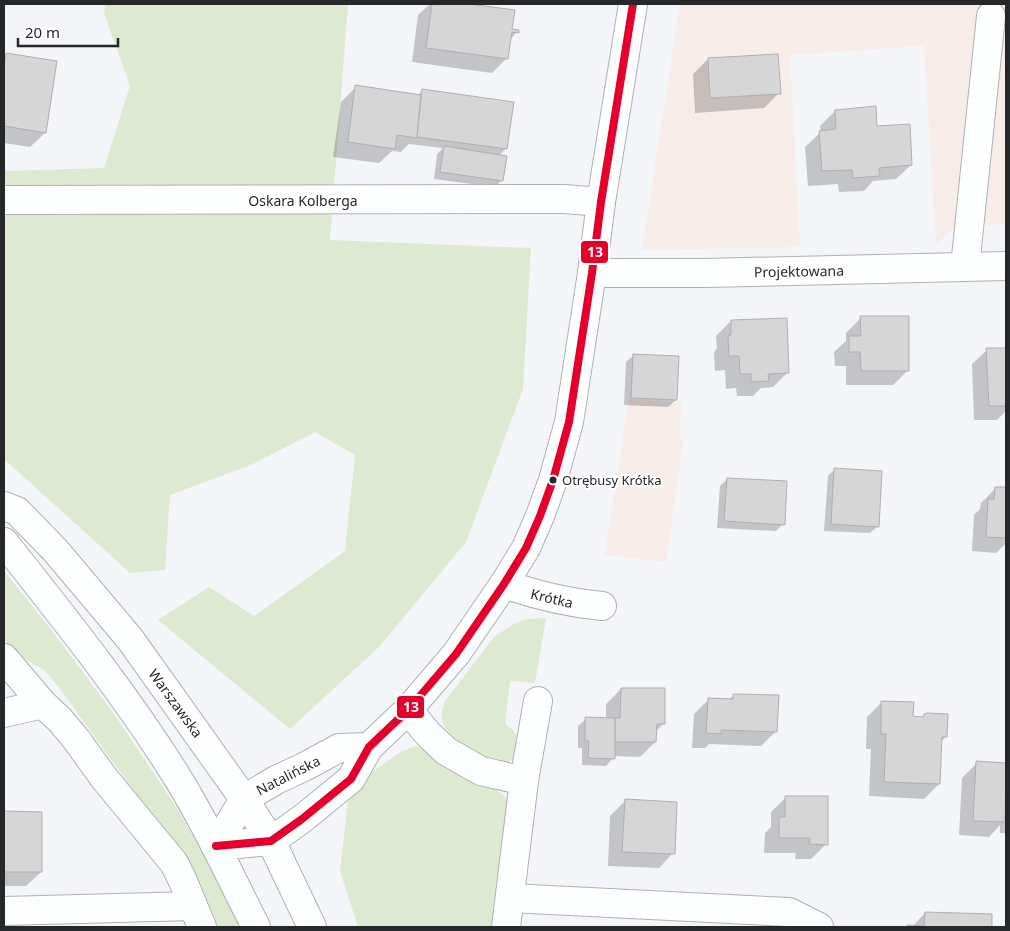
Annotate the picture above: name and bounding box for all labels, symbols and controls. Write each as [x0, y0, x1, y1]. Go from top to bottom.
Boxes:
scale bar [18, 15, 118, 47]
text: 20 m [25, 22, 60, 42]
street label: Oskara Kolberga [248, 191, 358, 210]
line badge: 13 [580, 240, 609, 264]
text: 13 [587, 242, 603, 261]
street label: Projektowana [754, 261, 844, 281]
place label: Otrębusy Krótka [562, 471, 662, 489]
marker: Otrębusy Krótka [548, 475, 558, 485]
street label: Krótka [529, 584, 575, 612]
street label: Warszawska [145, 665, 207, 741]
line badge: 13 [396, 695, 425, 719]
text: 13 [403, 697, 419, 716]
street label: Natalińska [253, 751, 323, 799]

